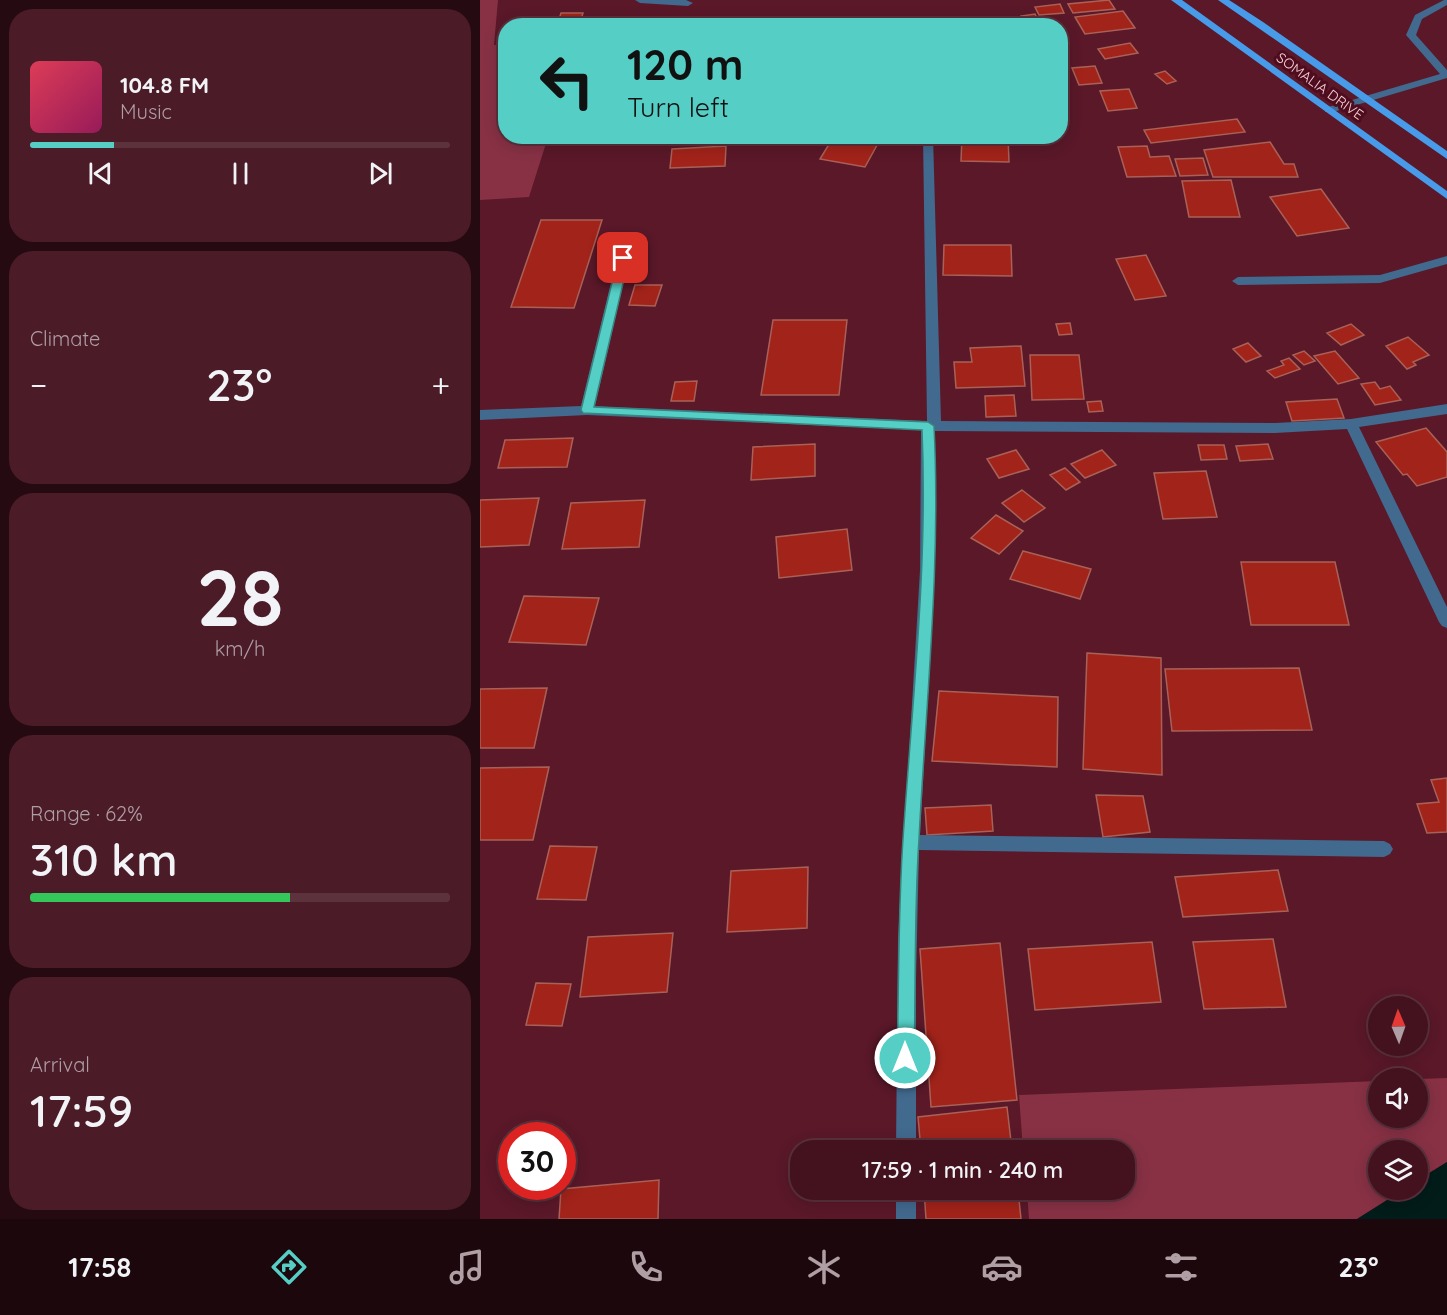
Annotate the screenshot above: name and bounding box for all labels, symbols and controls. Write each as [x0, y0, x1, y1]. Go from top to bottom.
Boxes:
text: 120 m [627, 38, 744, 91]
icon: left [528, 42, 606, 120]
street label: SOMALIA DRIVE [1273, 48, 1367, 124]
text: 104.8 FM [120, 71, 209, 99]
text: Turn left [627, 90, 729, 124]
text: Music [120, 99, 172, 124]
icon: previous [84, 157, 117, 190]
icon: pause [224, 157, 257, 190]
icon: next [364, 157, 397, 190]
pin [597, 232, 648, 283]
icon: arrive [606, 241, 639, 274]
text: Climate [30, 326, 100, 351]
text: 23° [206, 356, 272, 412]
text: − [30, 364, 47, 405]
text: + [431, 364, 450, 405]
text: 28 [196, 548, 284, 646]
text: km/h [215, 636, 265, 661]
text: Range · 62% [30, 801, 143, 826]
text: 310 km [30, 831, 178, 887]
north arrow [1368, 996, 1428, 1056]
map controls [1368, 996, 1428, 1200]
position arrow [873, 1026, 937, 1090]
text: Arrival [30, 1052, 90, 1077]
button: sound [1368, 1068, 1428, 1128]
text: 17:59 [30, 1082, 133, 1138]
speed limit sign: 30 [498, 1122, 576, 1200]
button: layers [1368, 1140, 1428, 1200]
text: 17:59 · 1 min · 240 m [862, 1156, 1063, 1184]
icon: directions [268, 1246, 310, 1288]
icon: music [446, 1246, 488, 1288]
icon: phone [625, 1246, 667, 1288]
icon: climate [803, 1246, 845, 1288]
icon: car [981, 1246, 1023, 1288]
icon: filters [1160, 1246, 1202, 1288]
text: 17:58 [68, 1250, 131, 1284]
text: 23° [1338, 1250, 1379, 1284]

